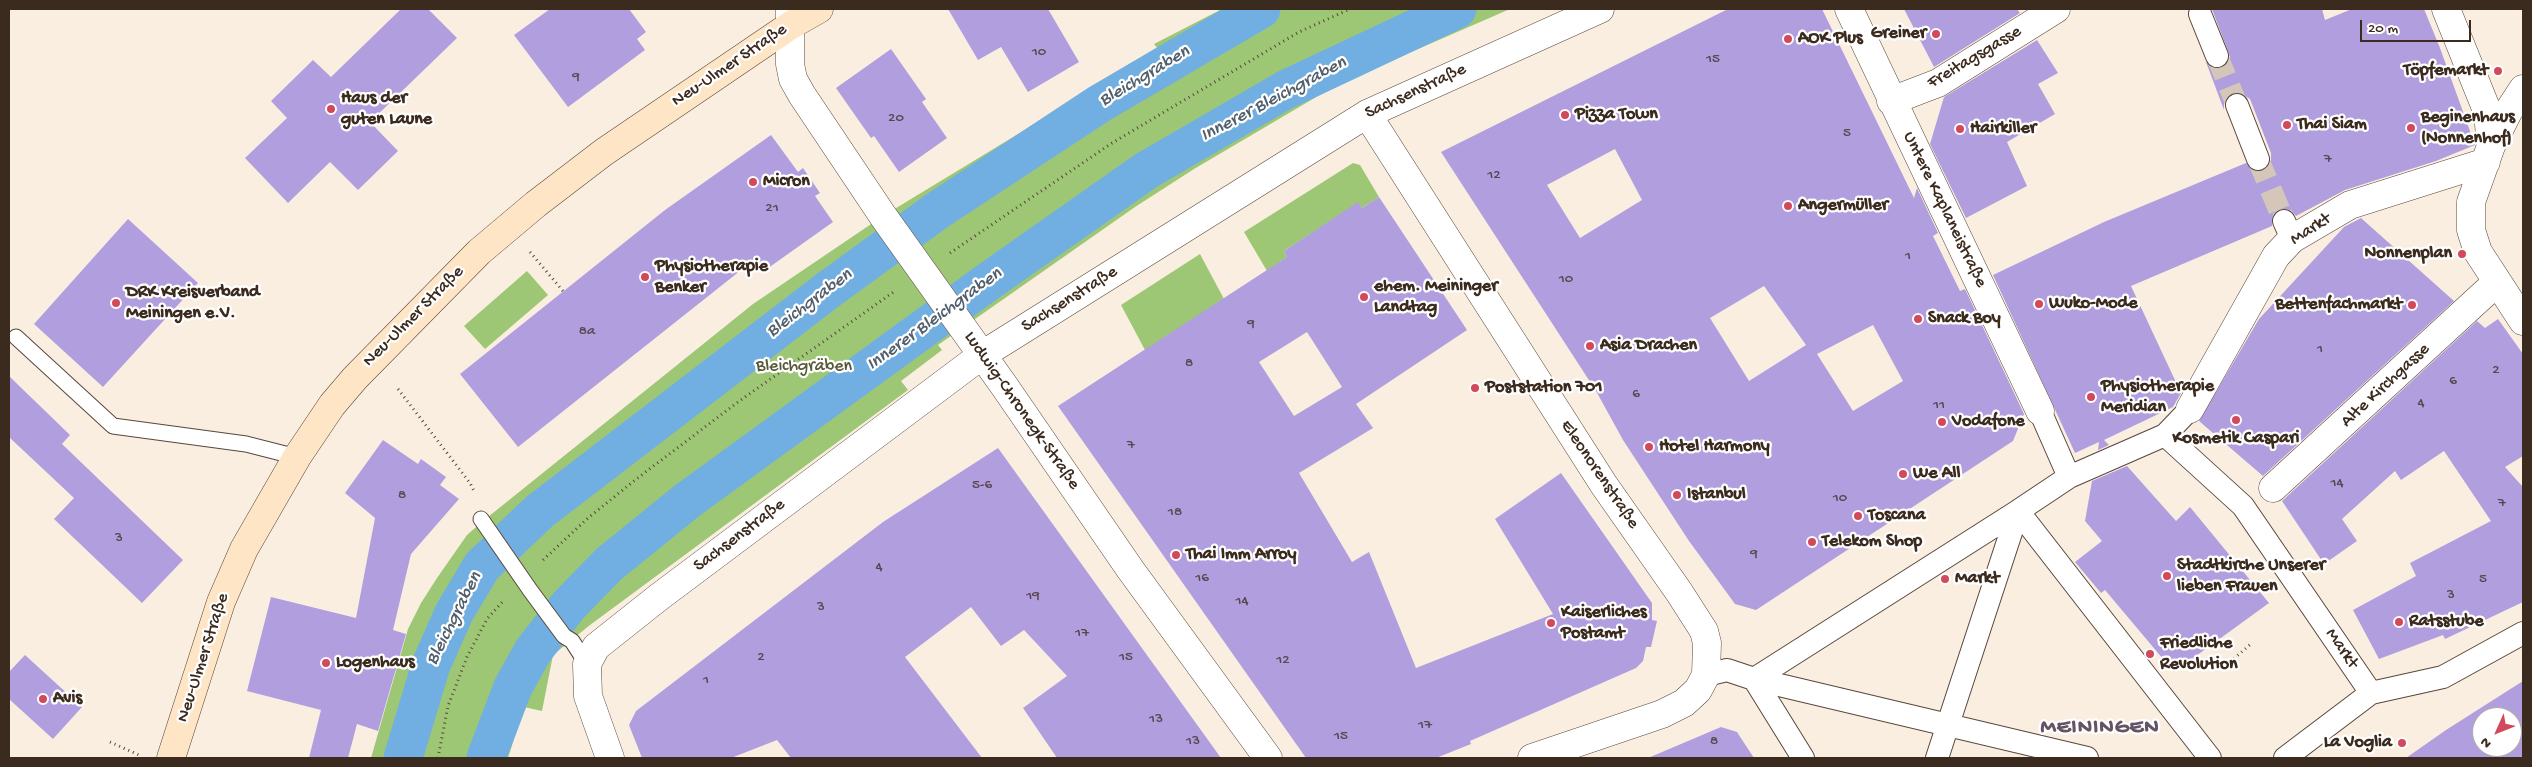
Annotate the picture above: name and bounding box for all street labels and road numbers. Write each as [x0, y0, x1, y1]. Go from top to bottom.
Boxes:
street label: Neu-Ulmer Straße [668, 19, 792, 113]
street label: Freitagsgasse [1924, 22, 2026, 94]
street label: Sachsenstraße [1362, 59, 1470, 125]
street label: Untere Kaplaneistraße [1897, 129, 1991, 291]
street label: Markt [2287, 209, 2335, 251]
street label: Neu-Ulmer Straße [359, 262, 469, 372]
street label: Sachsenstraße [1018, 262, 1122, 338]
street label: Ludwig-Chronegk-Straße [958, 328, 1084, 494]
street label: Alte Kirchgasse [2337, 339, 2435, 433]
street label: Eleonorenstraße [1555, 417, 1643, 533]
street label: Sachsenstraße [690, 495, 790, 577]
street label: Neu-Ulmer Straße [173, 591, 235, 725]
street label: Markt [2319, 625, 2363, 673]

